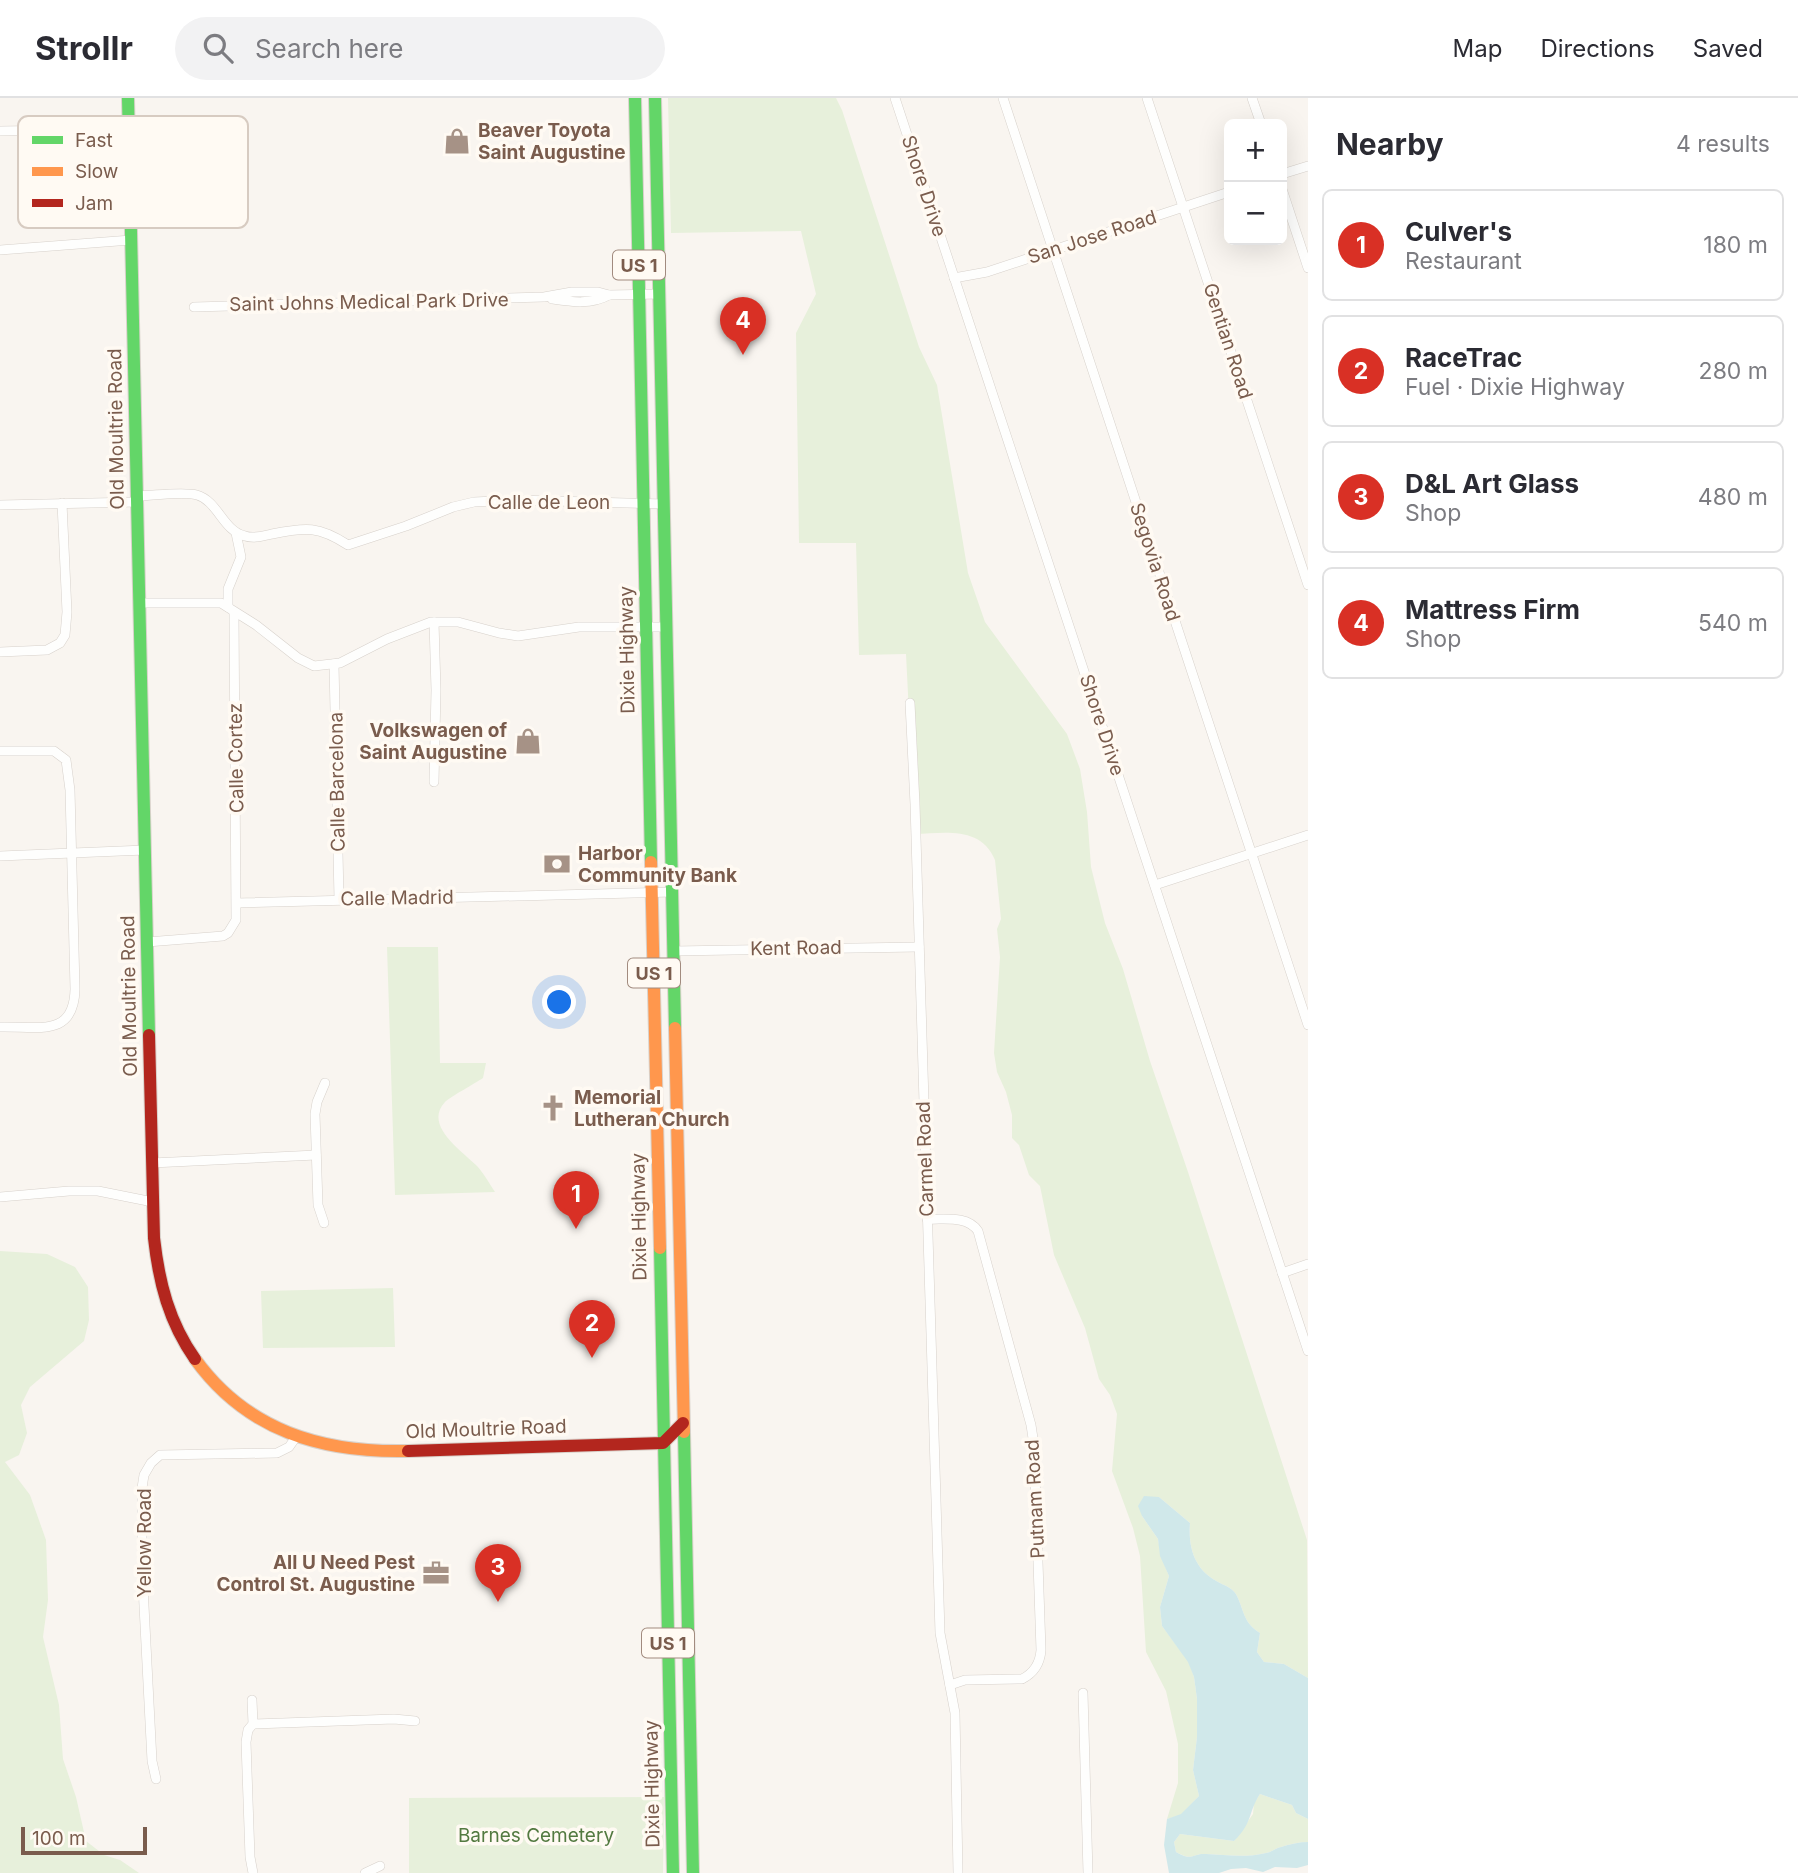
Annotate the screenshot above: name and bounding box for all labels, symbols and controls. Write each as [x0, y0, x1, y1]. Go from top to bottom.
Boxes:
search box [175, 17, 665, 80]
text: Strollr [35, 28, 133, 68]
icon: search [199, 29, 237, 67]
text: Search here [255, 33, 404, 64]
text: Map [1453, 34, 1502, 63]
text: Directions [1540, 34, 1655, 63]
text: Saved [1693, 34, 1763, 63]
legend [18, 116, 248, 228]
place label: Beaver Toyota Saint Augustine [478, 119, 626, 164]
map controls [1224, 119, 1287, 245]
button: + [1224, 119, 1287, 182]
shop icon: Beaver Toyota Saint Augustine [442, 126, 472, 156]
text: Nearby [1336, 126, 1444, 162]
text: Fast [75, 129, 113, 152]
text: 4 results [1676, 130, 1770, 158]
street label: Shore Drive [897, 132, 951, 240]
text: Slow [75, 160, 118, 183]
button: − [1224, 182, 1287, 245]
text: Jam [75, 192, 113, 215]
street label: San Jose Road [1025, 205, 1159, 269]
text: Culver's [1405, 216, 1512, 247]
text: 1 [1356, 231, 1366, 259]
text: 180 m [1703, 231, 1768, 259]
text: Restaurant [1405, 247, 1522, 275]
road number: US 1 [613, 250, 665, 280]
street label: Gentian Road [1198, 280, 1258, 402]
street label: Saint Johns Medical Park Drive [229, 288, 509, 316]
pin: 4 [720, 297, 766, 355]
text: RaceTrac [1405, 342, 1522, 373]
street label: Old Moultrie Road [103, 348, 129, 510]
text: 2 [1354, 357, 1368, 385]
text: 280 m [1699, 357, 1768, 385]
text: Fuel · Dixie Highway [1405, 373, 1625, 401]
text: D&L Art Glass [1405, 468, 1579, 499]
text: 3 [1354, 483, 1368, 511]
text: 480 m [1698, 483, 1768, 511]
street label: Calle de Leon [488, 491, 610, 514]
text: Shop [1405, 499, 1461, 527]
street label: Segovia Road [1125, 500, 1185, 624]
street label: Dixie Highway [614, 586, 640, 714]
text: Mattress Firm [1405, 594, 1580, 625]
text: 4 [1353, 609, 1369, 637]
text: 540 m [1698, 609, 1768, 637]
text: Shop [1405, 625, 1461, 653]
street label: Shore Drive [1075, 671, 1129, 779]
street label: Calle Cortez [224, 703, 248, 813]
street label: Calle Barcelona [324, 712, 350, 852]
place label: Volkswagen of Saint Augustine [359, 719, 507, 764]
shop icon: Volkswagen of Saint Augustine [513, 726, 543, 756]
place label: Harbor Community Bank [578, 842, 737, 887]
bank icon: Harbor Community Bank [542, 849, 572, 879]
street label: Calle Madrid [340, 886, 454, 910]
street label: Old Moultrie Road [116, 915, 142, 1077]
street label: Kent Road [750, 936, 842, 960]
road number: US 1 [628, 958, 680, 988]
your location [542, 985, 576, 1019]
place label: Memorial Lutheran Church [574, 1086, 730, 1131]
church icon: Memorial Lutheran Church [538, 1093, 568, 1123]
street label: Carmel Road [911, 1101, 939, 1217]
street label: Dixie Highway [626, 1153, 652, 1281]
pin: 1 [553, 1171, 599, 1229]
pin: 2 [569, 1300, 615, 1358]
street label: Old Moultrie Road [405, 1415, 567, 1443]
street label: Putnam Road [1020, 1439, 1050, 1559]
street label: Yellow Road [133, 1488, 156, 1598]
pin: 3 [475, 1544, 521, 1602]
place label: All U Need Pest Control St. Augustine [217, 1551, 415, 1596]
office icon: All U Need Pest Control St. Augustine [421, 1558, 451, 1588]
road number: US 1 [642, 1628, 694, 1658]
street label: Dixie Highway [639, 1720, 665, 1848]
scale bar [21, 1824, 147, 1856]
park label: Barnes Cemetery [458, 1824, 614, 1847]
text: 100 m [32, 1827, 86, 1850]

